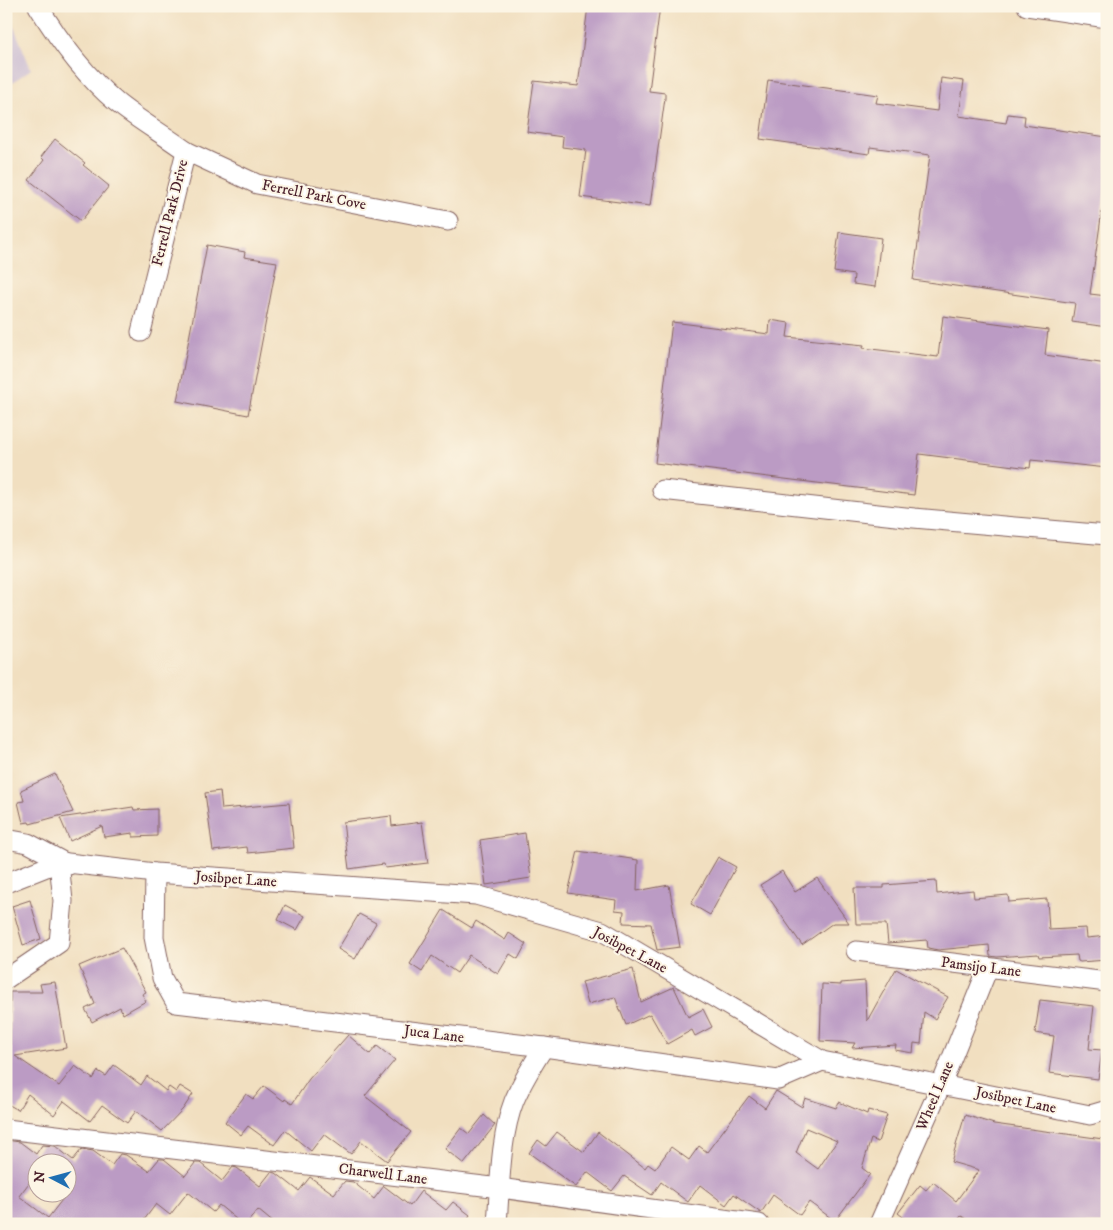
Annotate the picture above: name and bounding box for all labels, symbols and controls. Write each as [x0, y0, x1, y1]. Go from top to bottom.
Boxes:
street label: Ferrell Park Drive [148, 158, 192, 268]
street label: Ferrell Park Cove [260, 176, 368, 214]
street label: Josibpet Lane [193, 867, 277, 891]
street label: Josibpet Lane [588, 921, 671, 978]
street label: Pamsijo Lane [940, 953, 1022, 981]
street label: Juca Lane [401, 1021, 465, 1047]
street label: Wheel Lane [912, 1059, 958, 1134]
street label: Josibpet Lane [972, 1082, 1058, 1118]
north arrow [28, 1152, 78, 1202]
street label: Charwell Lane [338, 1159, 428, 1189]
text: N [31, 1170, 50, 1183]

